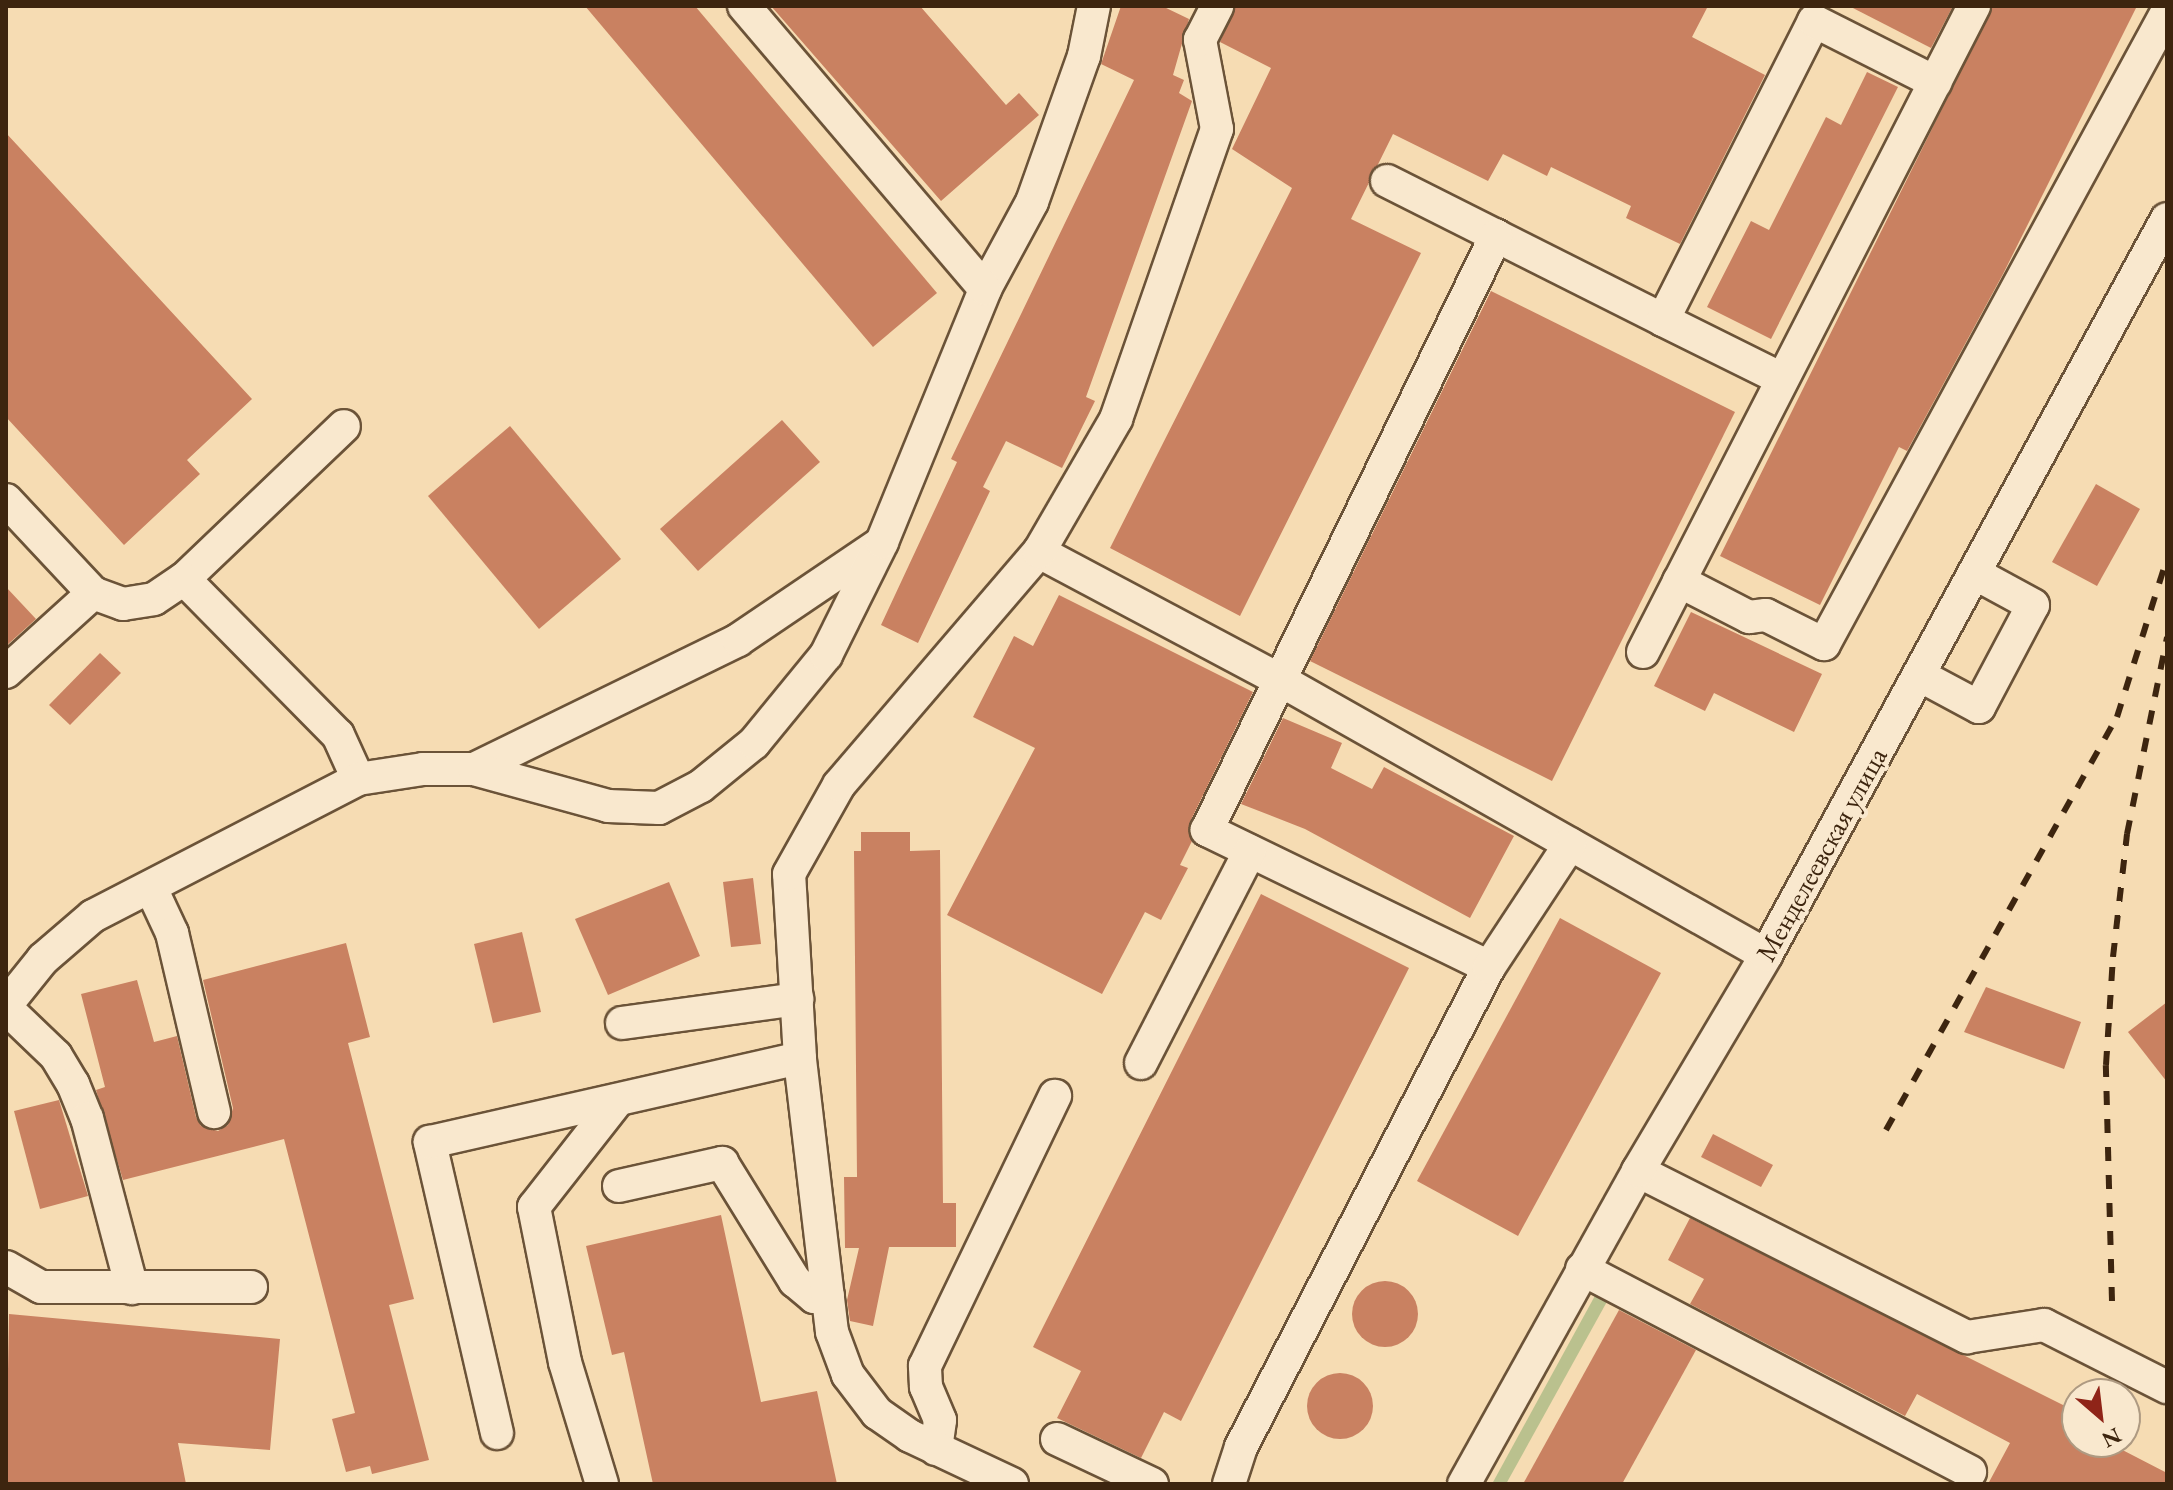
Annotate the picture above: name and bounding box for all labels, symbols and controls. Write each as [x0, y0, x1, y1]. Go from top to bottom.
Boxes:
street label: Менделеевская улица [1748, 741, 1894, 967]
north arrow [2061, 1378, 2141, 1458]
text: N [2097, 1421, 2126, 1455]

